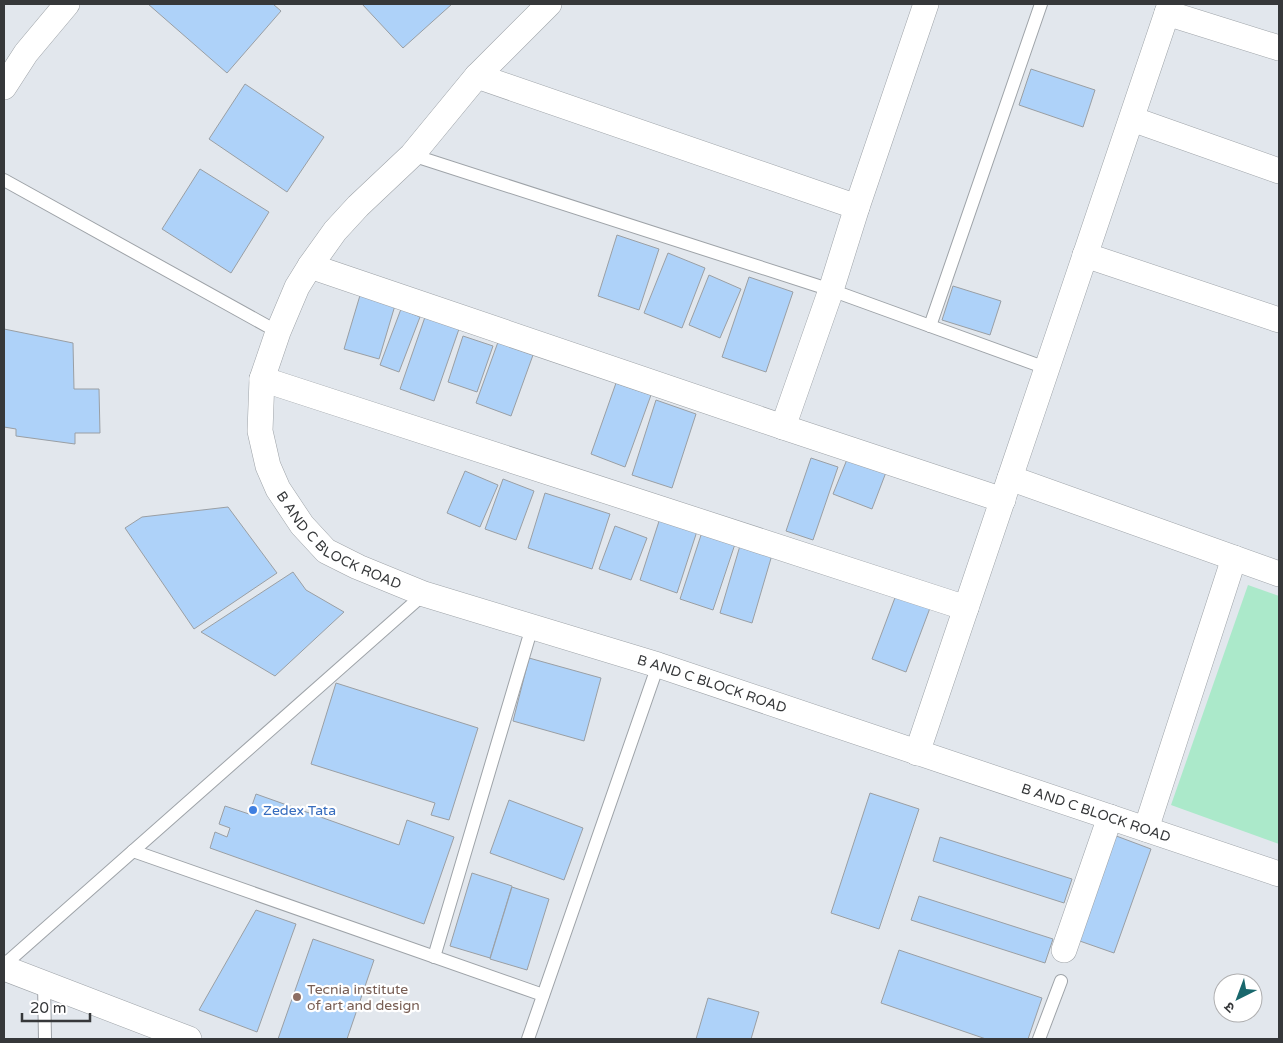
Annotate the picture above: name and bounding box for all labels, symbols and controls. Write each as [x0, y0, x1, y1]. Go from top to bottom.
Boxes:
street label: B AND C BLOCK ROAD [273, 488, 404, 593]
street label: B AND C BLOCK ROAD [635, 651, 789, 717]
street label: B AND C BLOCK ROAD [1019, 780, 1173, 846]
place label: Zedex Tata [263, 802, 336, 819]
marker: Zedex Tata [247, 804, 259, 816]
north arrow [1213, 973, 1263, 1023]
place label: Tecnia institute of art and design [307, 981, 420, 1014]
scale bar [22, 990, 90, 1022]
marker: Tecnia institute of art and design [291, 991, 303, 1003]
text: उ [1220, 998, 1238, 1016]
text: 20 m [30, 999, 67, 1017]

